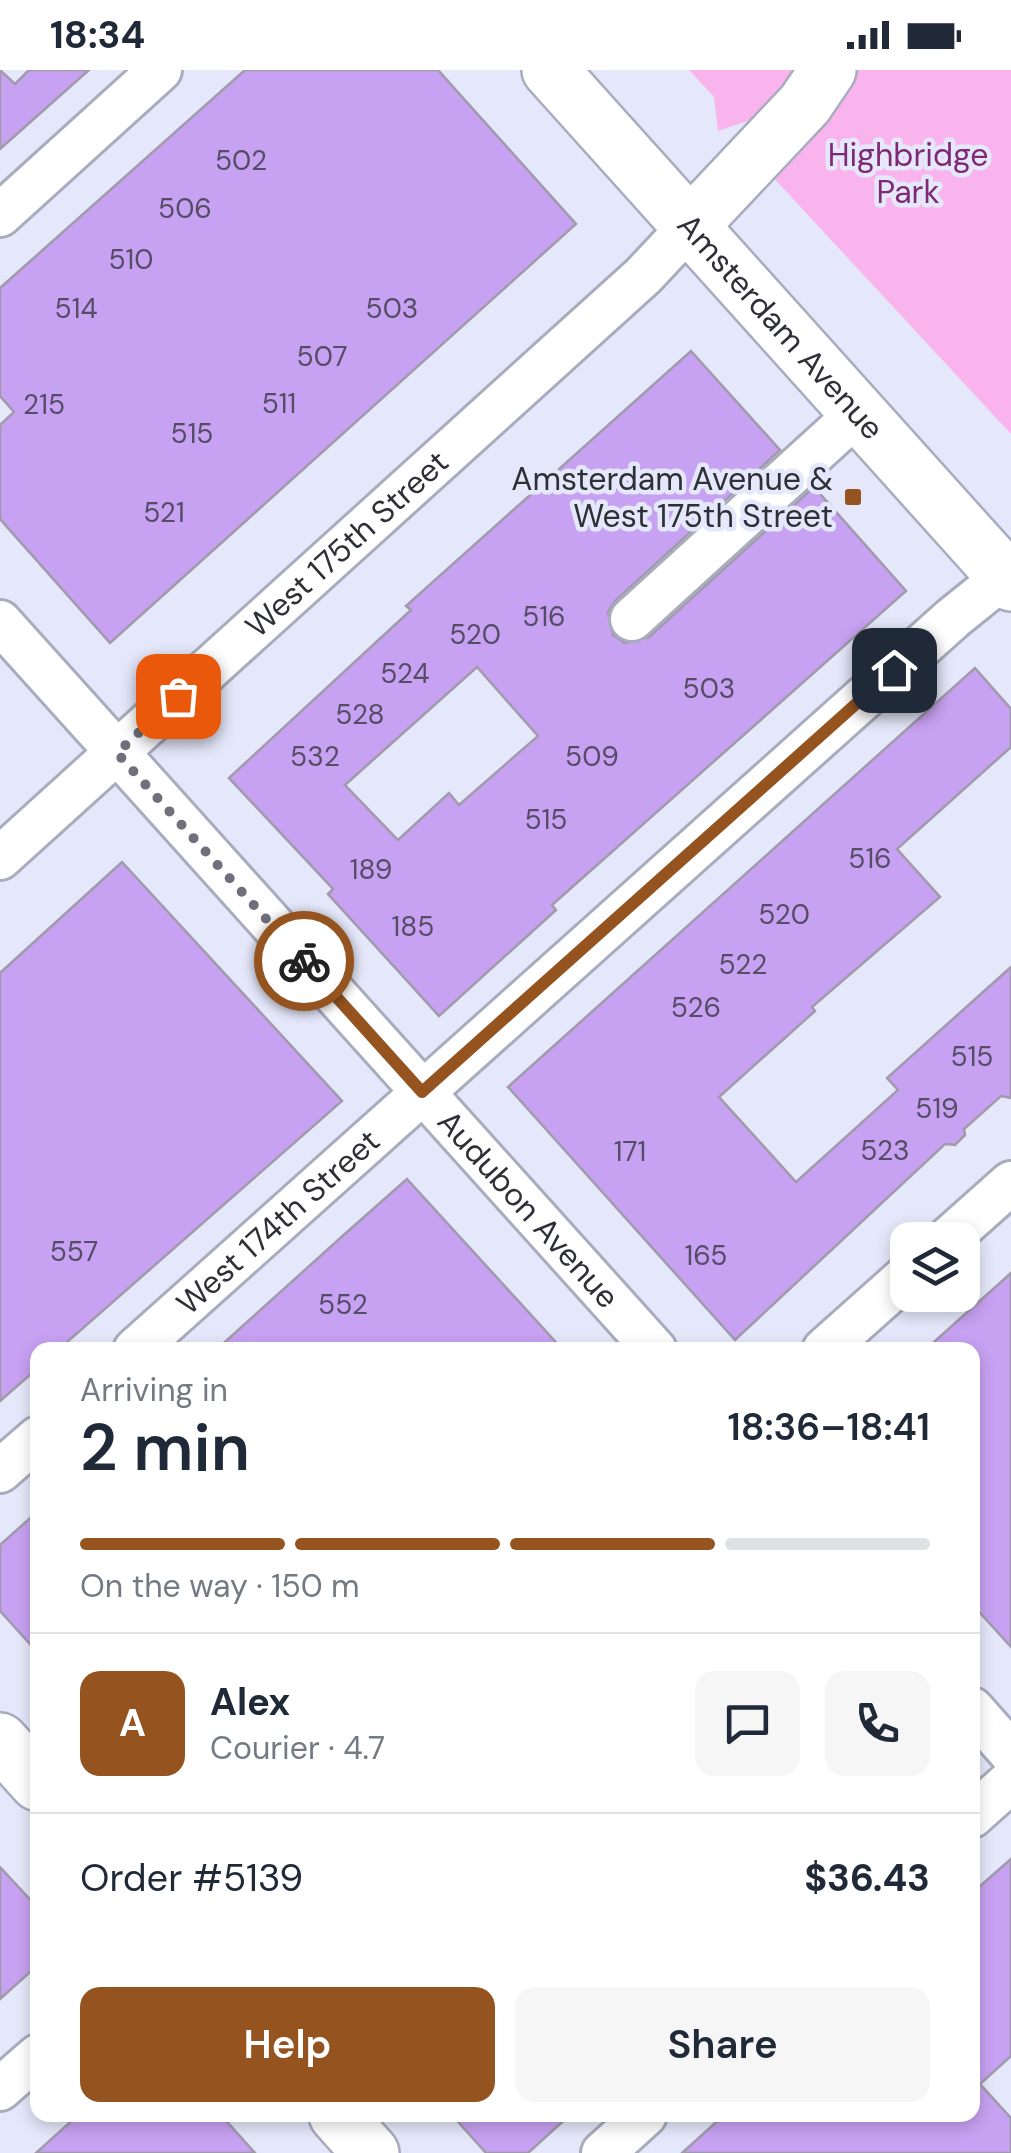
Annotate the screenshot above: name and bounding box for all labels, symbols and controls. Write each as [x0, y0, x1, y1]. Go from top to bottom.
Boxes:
text: 18:34 [50, 10, 145, 60]
park label: Highbridge Park [828, 134, 988, 213]
house number: 502 [215, 142, 267, 179]
house number: 506 [158, 190, 212, 227]
street label: Amsterdam Avenue [668, 205, 893, 448]
house number: 510 [109, 241, 153, 278]
house number: 514 [55, 290, 97, 327]
house number: 503 [366, 290, 418, 327]
house number: 507 [297, 338, 347, 375]
house number: 511 [262, 385, 296, 422]
house number: 215 [23, 386, 65, 423]
house number: 515 [171, 415, 213, 452]
street label: West 175th Street [237, 441, 457, 647]
place label: Amsterdam Avenue & West 175th Street [511, 458, 833, 537]
marker: Amsterdam Avenue & West 175th Street [842, 486, 864, 508]
house number: 521 [143, 494, 185, 531]
house number: 516 [522, 598, 566, 635]
house number: 520 [449, 616, 501, 653]
pin [852, 628, 937, 713]
icon: home [867, 643, 922, 698]
pin [136, 654, 221, 739]
house number: 524 [380, 655, 430, 692]
icon: bag [151, 669, 206, 724]
house number: 503 [683, 670, 735, 707]
house number: 528 [335, 696, 385, 733]
house number: 532 [290, 738, 340, 775]
house number: 509 [565, 738, 619, 775]
house number: 515 [525, 801, 567, 838]
house number: 516 [848, 840, 892, 877]
house number: 189 [350, 851, 392, 888]
house number: 520 [758, 896, 810, 933]
house number: 185 [392, 908, 434, 945]
courier [254, 911, 354, 1011]
icon: bike [277, 934, 332, 989]
house number: 522 [719, 946, 767, 983]
house number: 526 [671, 989, 721, 1026]
house number: 515 [951, 1038, 993, 1075]
house number: 519 [915, 1090, 959, 1127]
street label: Audubon Avenue [428, 1101, 628, 1317]
street label: West 174th Street [168, 1120, 389, 1324]
house number: 523 [860, 1132, 910, 1169]
house number: 171 [614, 1133, 646, 1170]
map controls [890, 1222, 980, 1312]
button: layers [890, 1222, 980, 1312]
house number: 557 [50, 1233, 98, 1270]
house number: 165 [685, 1237, 727, 1274]
house number: 552 [318, 1286, 368, 1323]
text: Arriving in [80, 1369, 228, 1411]
text: 18:36–18:41 [727, 1402, 930, 1452]
text: 2 min [80, 1406, 250, 1490]
text: On the way · 150 m [80, 1565, 360, 1607]
button: chat [695, 1671, 800, 1776]
button: phone [825, 1671, 930, 1776]
text: Alex [210, 1677, 290, 1727]
text: A [119, 1698, 146, 1748]
text: Courier · 4.7 [210, 1727, 385, 1769]
text: Order #5139 [80, 1853, 303, 1903]
text: $36.43 [804, 1853, 930, 1903]
button: Help [80, 1987, 495, 2102]
button: Share [515, 1987, 930, 2102]

